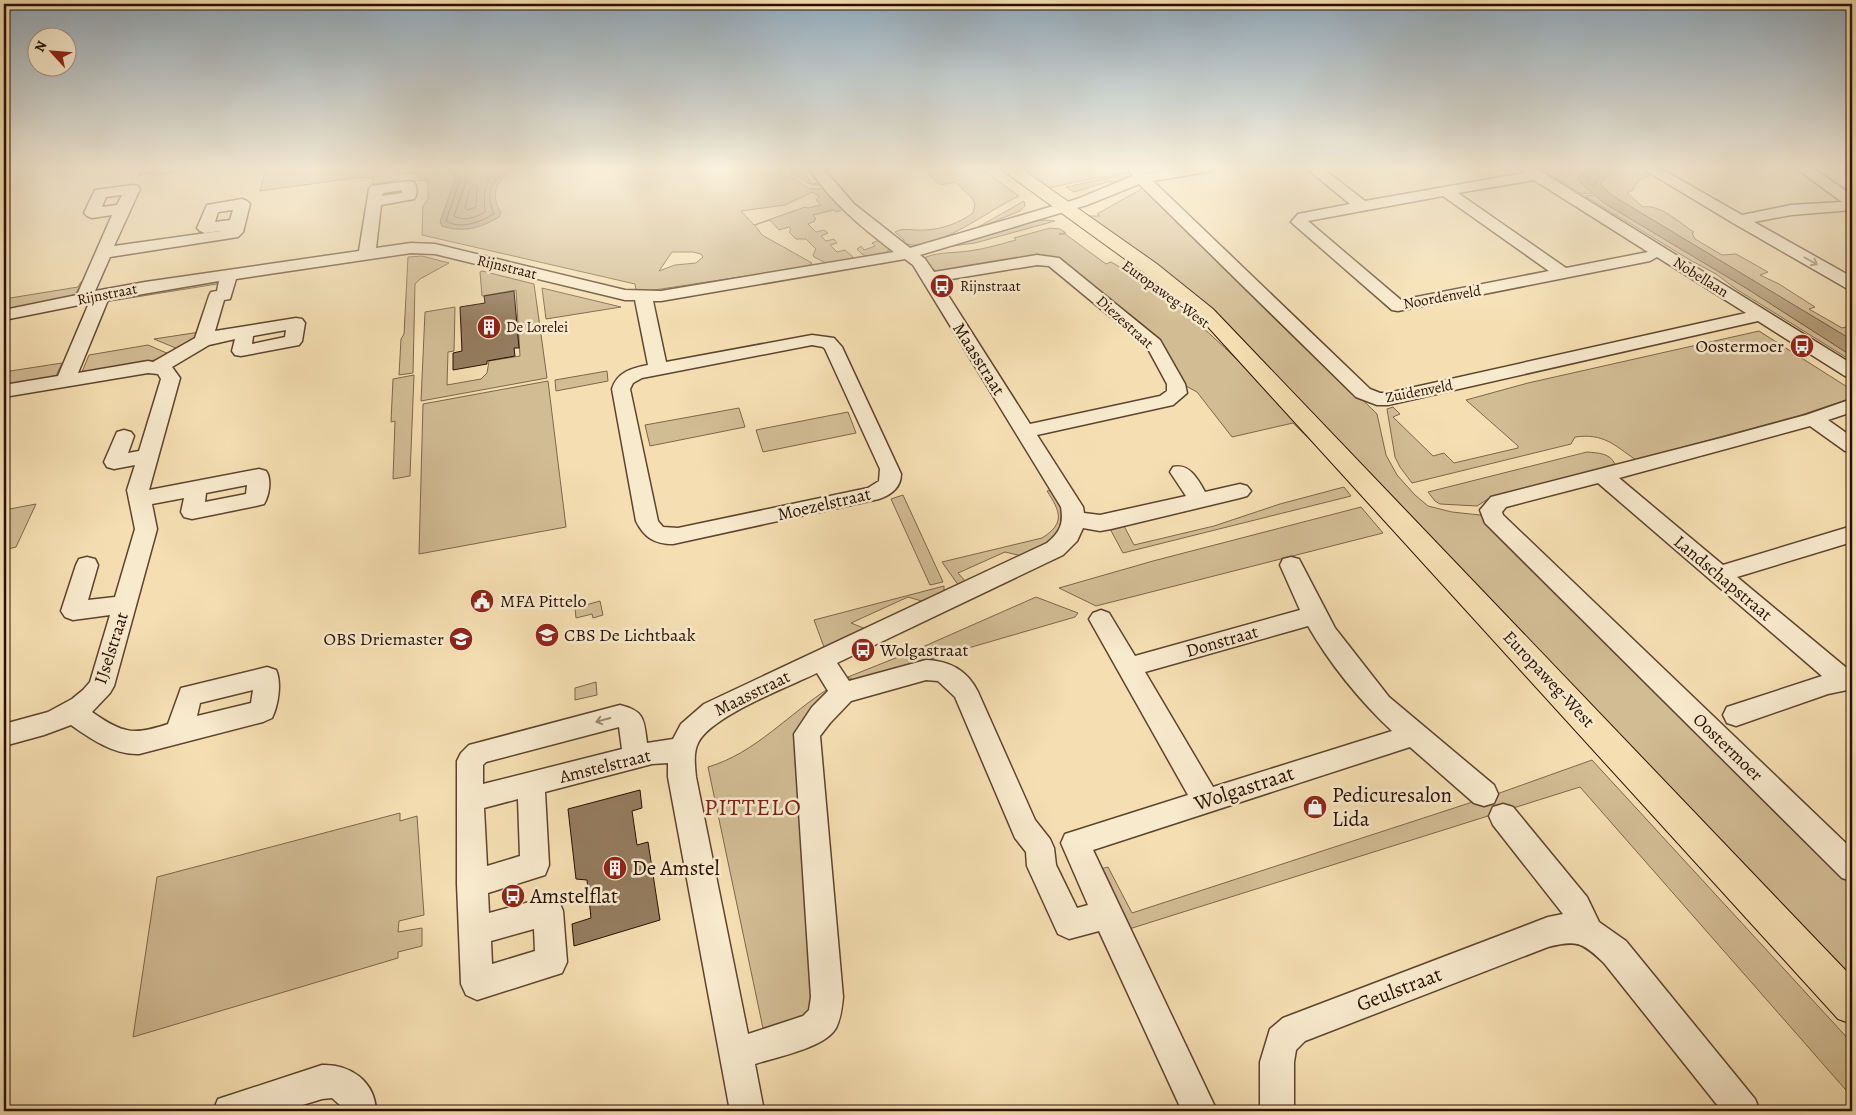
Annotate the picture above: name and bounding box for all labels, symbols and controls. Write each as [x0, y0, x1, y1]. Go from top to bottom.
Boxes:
north arrow [28, 28, 78, 78]
text: N [30, 38, 52, 55]
street label: Rijnstraat [475, 250, 539, 284]
street label: Nobellaan [1669, 252, 1733, 302]
street label: Europaweg-West [1118, 255, 1214, 333]
one-way arrow [1803, 256, 1817, 266]
bus stop icon: Rijnstraat [929, 273, 955, 299]
place label: Rijnstraat [960, 276, 1021, 296]
street label: Rijnstraat [75, 278, 139, 310]
street label: Noordenveld [1402, 280, 1483, 314]
street label: Diezestraat [1092, 291, 1158, 353]
building icon: De Lorelei [476, 314, 502, 340]
place label: De Lorelei [506, 317, 568, 337]
street label: Maasstraat [947, 318, 1011, 400]
bus stop icon: Oostermoer [1789, 333, 1815, 359]
place label: Oostermoer [1696, 334, 1784, 358]
street label: Zuidenveld [1384, 374, 1455, 407]
street label: Moezelstraat [775, 482, 873, 526]
street label: Landschapstraat [1669, 530, 1777, 626]
public building icon: MFA Pittelo [469, 588, 495, 614]
place label: MFA Pittelo [500, 589, 586, 613]
street label: IJselstraat [88, 609, 134, 687]
street label: Donstraat [1183, 619, 1261, 663]
school or university icon: CBS De Lichtbaak [534, 622, 560, 648]
place label: CBS De Lichtbaak [564, 623, 696, 647]
street label: Europaweg-West [1498, 625, 1600, 733]
school or university icon: OBS Driemaster [448, 626, 474, 652]
place label: OBS Driemaster [324, 627, 444, 651]
bus stop icon: Wolgastraat [850, 637, 876, 663]
place label: Wolgastraat [879, 638, 969, 662]
street label: Maasstraat [710, 664, 794, 722]
street label: Oostermoer [1688, 708, 1768, 786]
one-way arrow [595, 716, 611, 725]
street label: Amstelstraat [556, 743, 653, 789]
street label: Wolgastraat [1190, 759, 1298, 818]
place label: Pedicuresalon Lida [1332, 781, 1452, 833]
district label: PITTELO [704, 791, 802, 823]
shop icon: Pedicuresalon Lida [1302, 794, 1328, 820]
place label: De Amstel [632, 854, 720, 882]
building icon: De Amstel [602, 855, 628, 881]
place label: Amstelflat [529, 882, 618, 910]
bus stop icon: Amstelflat [500, 883, 526, 909]
street label: Geulstraat [1352, 960, 1446, 1018]

